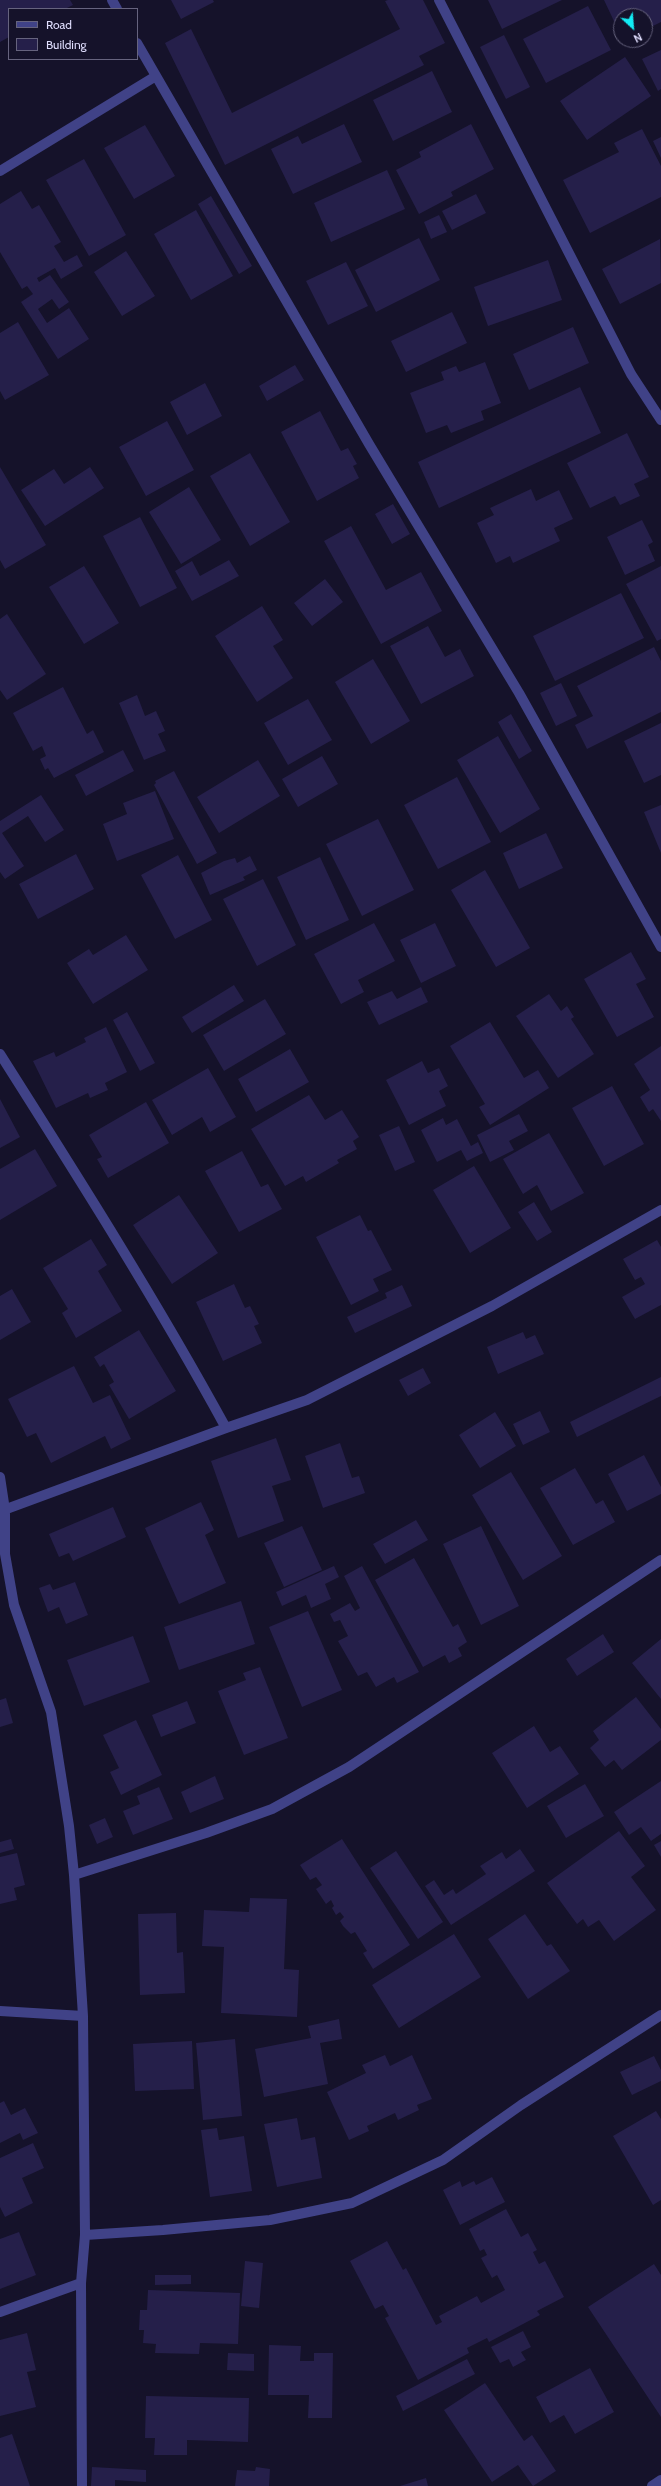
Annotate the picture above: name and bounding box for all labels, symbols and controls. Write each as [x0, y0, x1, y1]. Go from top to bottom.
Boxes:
legend [8, 8, 138, 60]
north arrow [613, 8, 653, 48]
text: Road [46, 17, 72, 32]
text: N [631, 30, 644, 46]
text: Building [46, 37, 87, 52]

